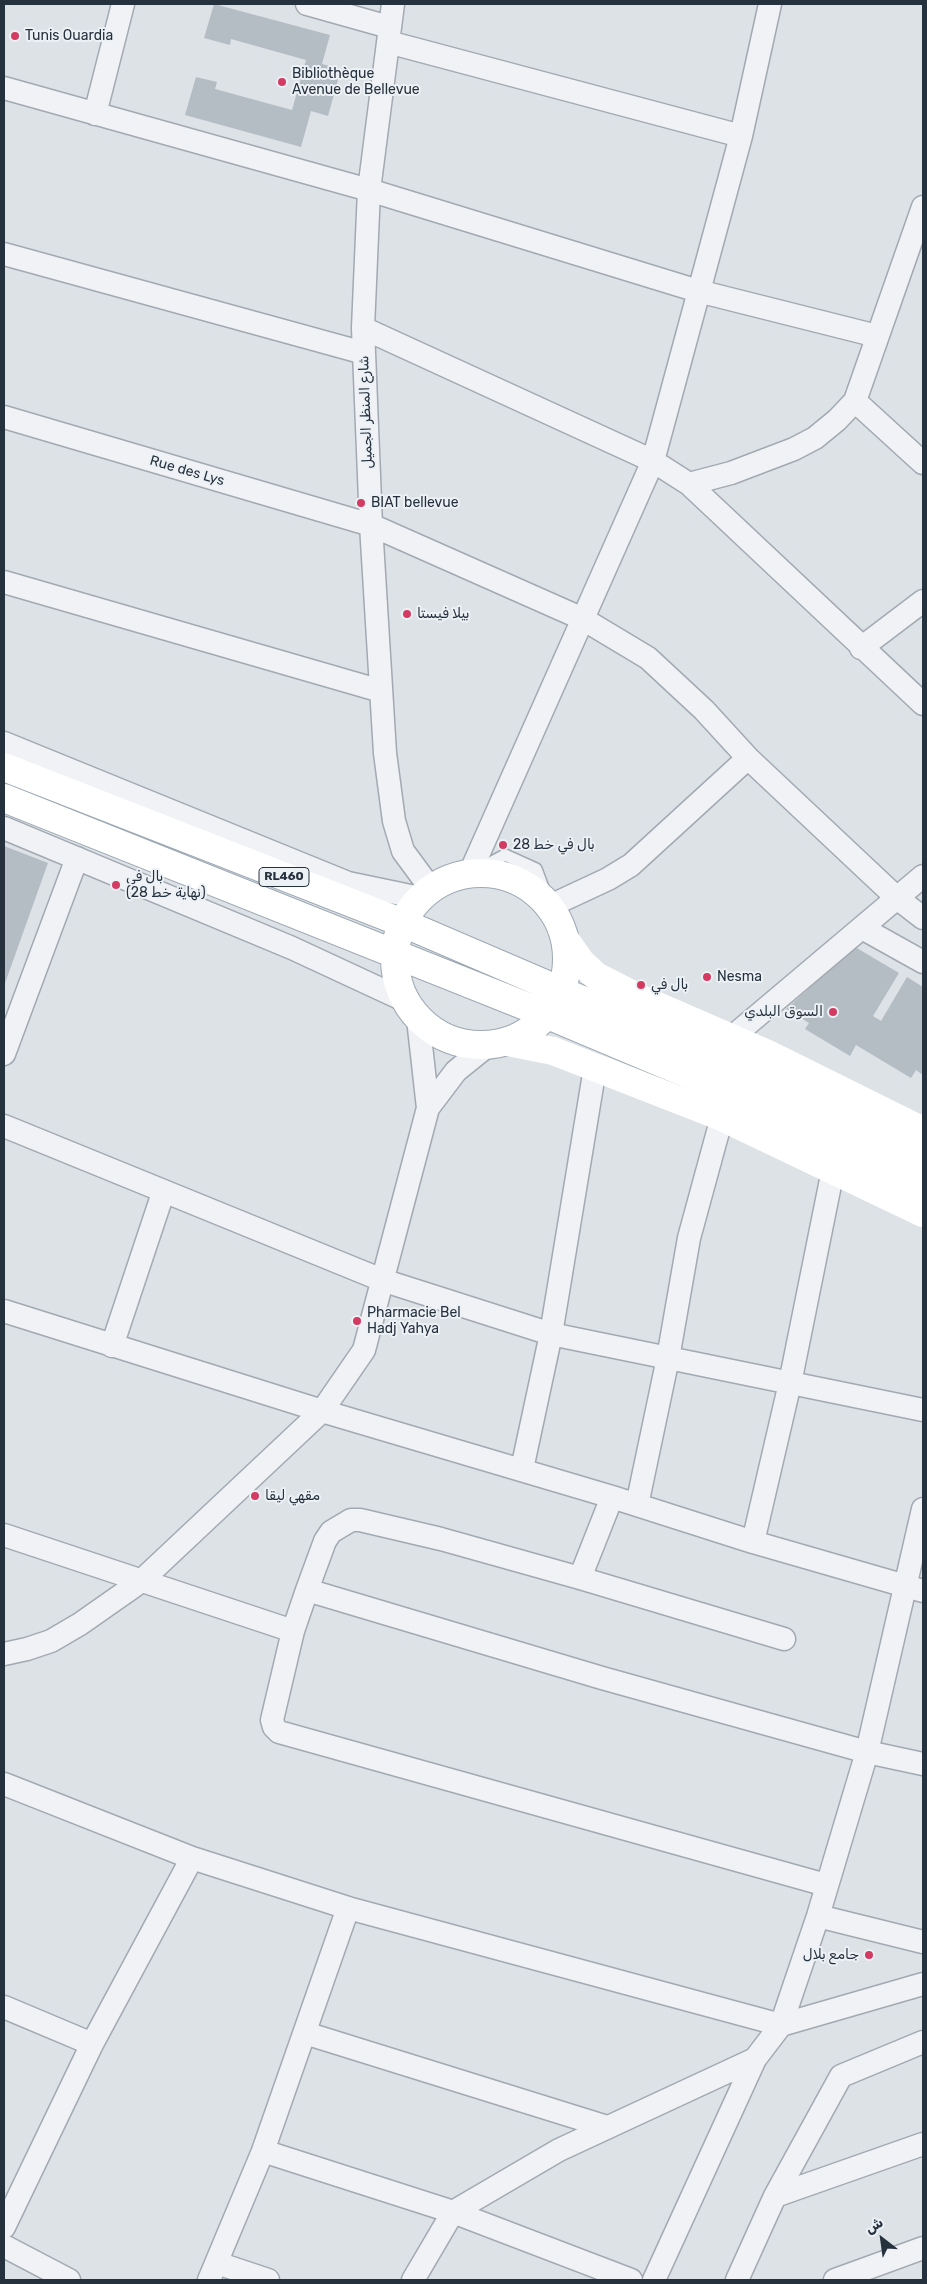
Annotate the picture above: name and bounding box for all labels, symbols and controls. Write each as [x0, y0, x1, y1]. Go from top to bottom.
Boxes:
place label: Tunis Ouardia [25, 28, 113, 44]
marker: Tunis Ouardia [9, 30, 21, 42]
place label: Bibliothèque Avenue de Bellevue [292, 66, 420, 98]
marker: Bibliothèque Avenue de Bellevue [276, 76, 288, 88]
street label: شارع المنظر الجميل [356, 355, 376, 469]
street label: Rue des Lys [148, 452, 226, 490]
place label: BIAT bellevue [371, 495, 459, 511]
marker: BIAT bellevue [355, 497, 367, 509]
place label: بيلا فيستا [417, 606, 470, 622]
marker: بيلا فيستا [401, 608, 413, 620]
place label: بال في خط 28 [513, 837, 595, 853]
marker: بال في خط 28 [497, 839, 509, 851]
road number: RL460 [259, 868, 309, 886]
place label: بال في (نهاية خط 28) [126, 869, 206, 902]
marker: بال في (نهاية خط 28) [110, 879, 122, 891]
place label: Nesma [717, 969, 762, 985]
marker: Nesma [701, 971, 713, 983]
place label: بال في [651, 977, 688, 993]
marker: بال في [635, 979, 647, 991]
place label: السوق البلدي [744, 1004, 823, 1020]
marker: السوق البلدي [827, 1006, 839, 1018]
place label: Pharmacie Bel Hadj Yahya [367, 1305, 461, 1338]
marker: Pharmacie Bel Hadj Yahya [351, 1315, 363, 1327]
place label: مقهي ليقا [265, 1488, 320, 1504]
marker: مقهي ليقا [249, 1490, 261, 1502]
place label: جامع بلال [803, 1947, 859, 1963]
marker: جامع بلال [863, 1949, 875, 1961]
north arrow [857, 2214, 907, 2264]
text: ش [862, 2214, 886, 2237]

